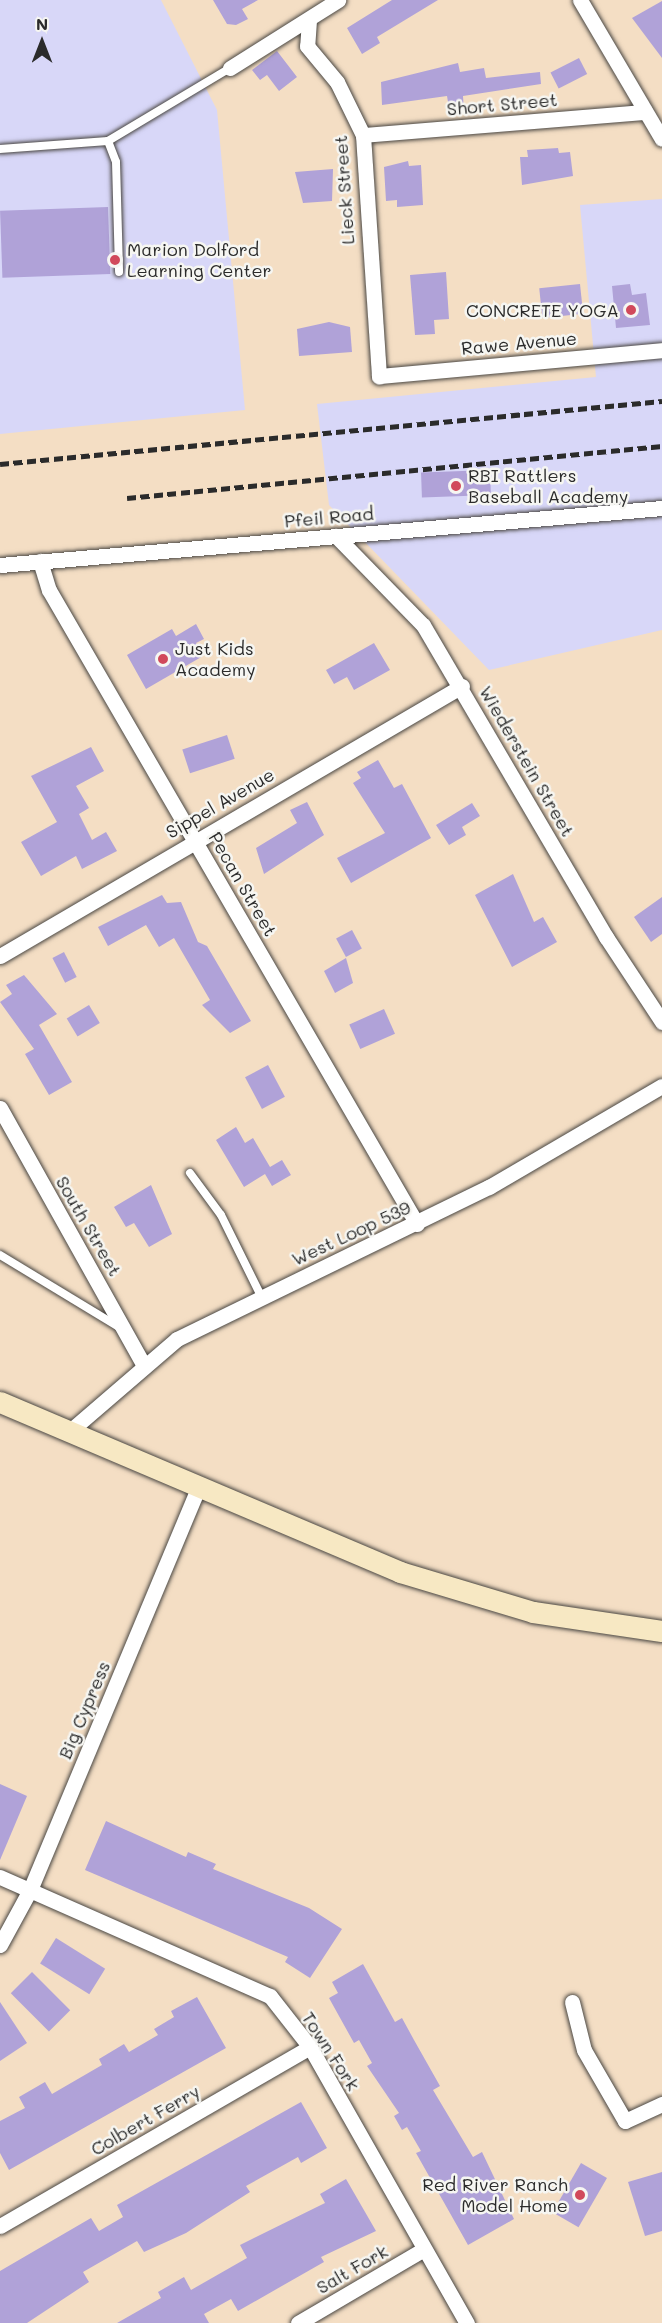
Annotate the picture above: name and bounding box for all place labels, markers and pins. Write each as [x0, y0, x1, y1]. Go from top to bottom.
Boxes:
place label: Marion Dolford Learning Center [127, 239, 272, 282]
marker: Marion Dolford Learning Center [108, 253, 122, 267]
place label: CONCRETE YOGA [466, 299, 619, 321]
marker: CONCRETE YOGA [624, 303, 638, 317]
place label: RBI Rattlers Baseball Academy [468, 465, 628, 508]
marker: RBI Rattlers Baseball Academy [449, 479, 463, 493]
place label: Just Kids Academy [175, 638, 256, 680]
marker: Just Kids Academy [156, 652, 170, 666]
place label: Red River Ranch Model Home [422, 2174, 568, 2216]
marker: Red River Ranch Model Home [573, 2188, 587, 2202]

